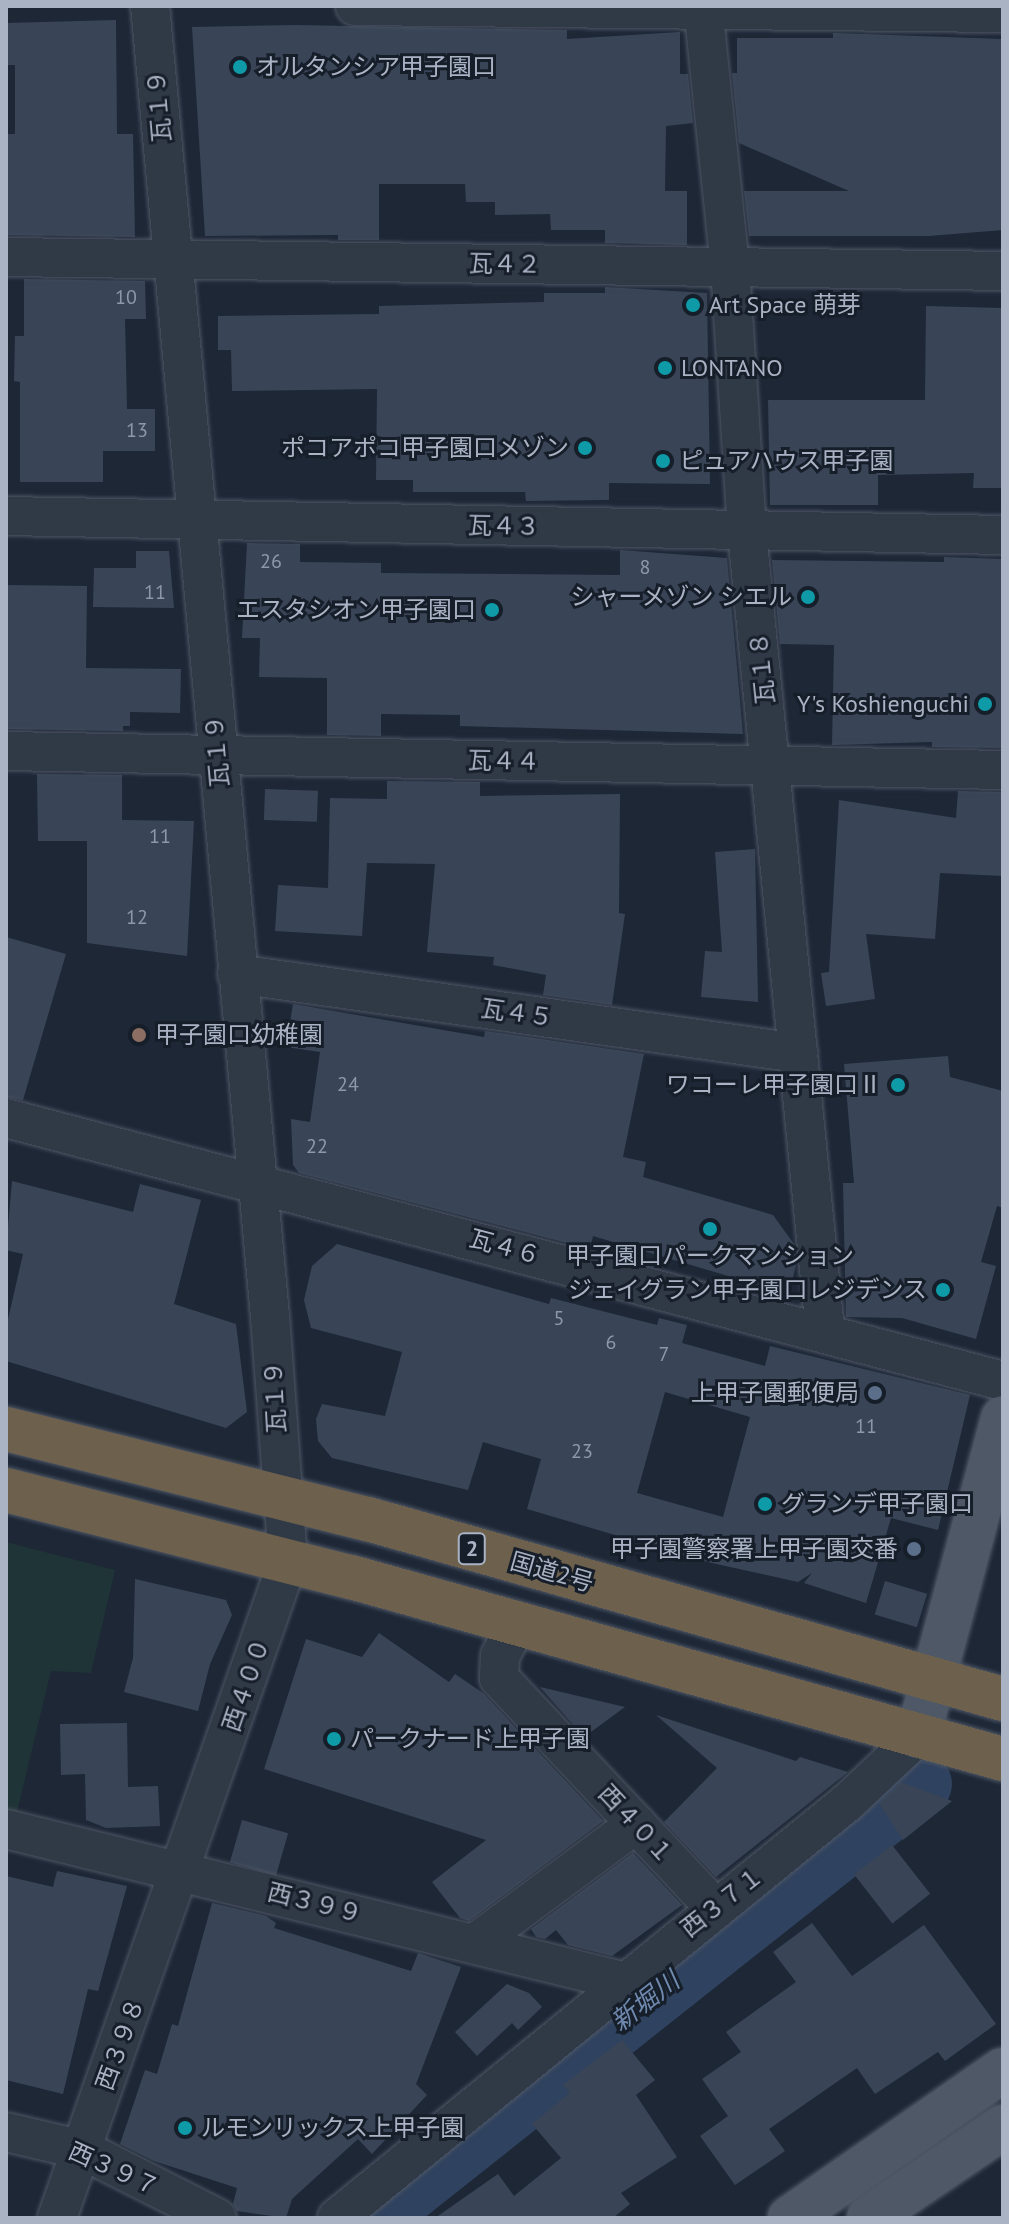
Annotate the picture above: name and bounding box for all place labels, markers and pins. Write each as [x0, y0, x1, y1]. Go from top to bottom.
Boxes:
place label: オルタンシア甲子園口 [256, 53, 496, 81]
marker: オルタンシア甲子園口 [231, 58, 249, 76]
place label: Art Space 萌芽 [709, 291, 861, 319]
marker: Art Space 萌芽 [684, 296, 702, 314]
place label: LONTANO [681, 354, 783, 382]
marker: LONTANO [656, 359, 674, 377]
place label: ポコアポコ甲子園口メゾン [281, 434, 569, 462]
marker: ポコアポコ甲子園口メゾン [576, 439, 594, 457]
place label: ピュアハウス甲子園 [679, 447, 895, 475]
marker: ピュアハウス甲子園 [654, 452, 672, 470]
place label: シャーメゾン シエル [570, 583, 792, 611]
marker: シャーメゾン シエル [799, 588, 817, 606]
place label: エスタシオン甲子園口 [236, 596, 476, 624]
marker: エスタシオン甲子園口 [483, 601, 501, 619]
place label: Y's Koshienguchi [797, 690, 969, 718]
marker: Y's Koshienguchi [976, 695, 994, 713]
place label: 甲子園口幼稚園 [155, 1021, 323, 1049]
marker: 甲子園口幼稚園 [130, 1026, 148, 1044]
place label: ワコーレ甲子園口Ⅱ [666, 1071, 882, 1099]
marker: ワコーレ甲子園口Ⅱ [889, 1076, 907, 1094]
marker: 甲子園口パークマンション [701, 1220, 719, 1238]
place label: 甲子園口パークマンション [566, 1242, 854, 1270]
place label: ジェイグラン甲子園口レジデンス [567, 1276, 927, 1304]
marker: ジェイグラン甲子園口レジデンス [934, 1281, 952, 1299]
place label: 上甲子園郵便局 [691, 1379, 859, 1407]
marker: 上甲子園郵便局 [866, 1384, 884, 1402]
place label: グランデ甲子園口 [781, 1490, 973, 1518]
marker: グランデ甲子園口 [756, 1495, 774, 1513]
place label: 甲子園警察署上甲子園交番 [610, 1535, 898, 1563]
marker: 甲子園警察署上甲子園交番 [905, 1540, 923, 1558]
place label: パークナード上甲子園 [350, 1725, 590, 1753]
marker: パークナード上甲子園 [325, 1730, 343, 1748]
place label: ルモンリックス上甲子園 [201, 2114, 465, 2142]
marker: ルモンリックス上甲子園 [176, 2119, 194, 2137]

